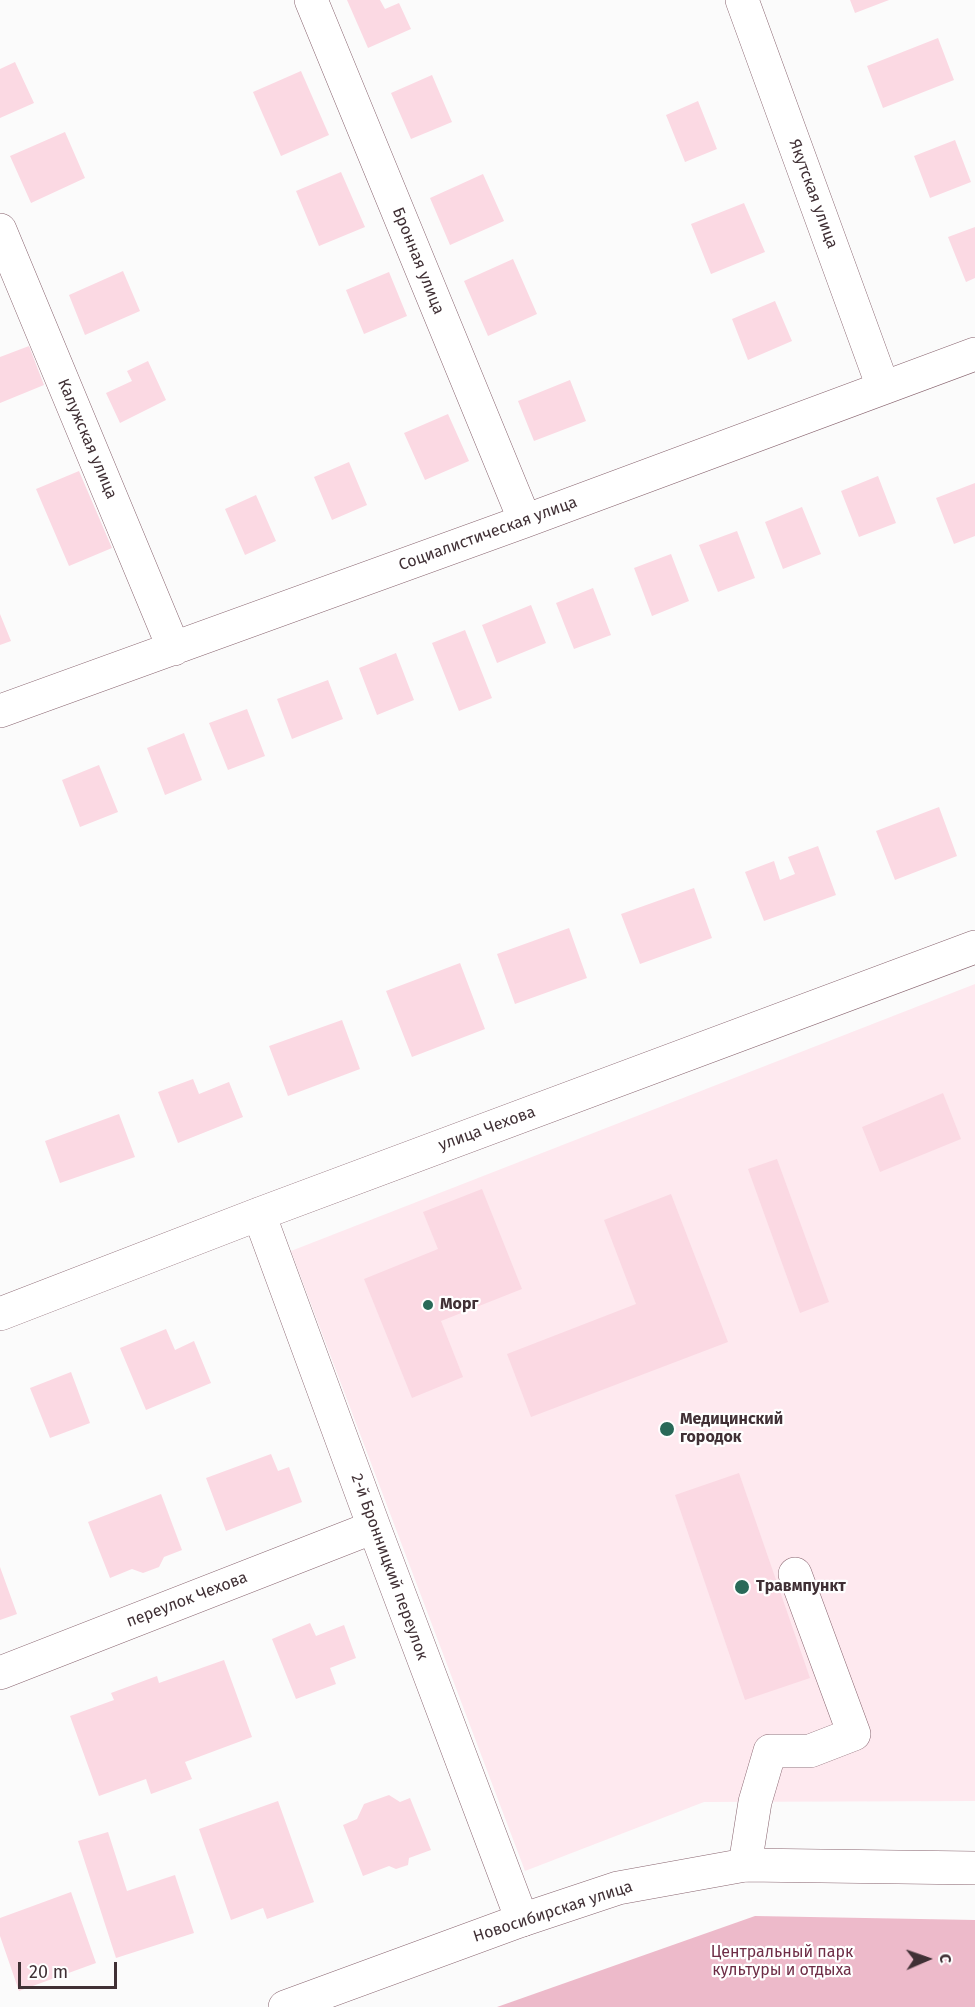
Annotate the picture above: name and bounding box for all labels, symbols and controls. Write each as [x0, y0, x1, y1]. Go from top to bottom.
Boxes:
street label: Якутская улица [784, 137, 842, 251]
street label: Бронная улица [388, 205, 448, 317]
street label: Калужская улица [53, 376, 121, 502]
street label: Социалистическая улица [396, 493, 580, 575]
street label: улица Чехова [436, 1103, 538, 1155]
place label: Морг [440, 1295, 478, 1315]
marker: Морг [421, 1298, 435, 1312]
place label: Медицинский городок [680, 1410, 783, 1448]
marker: Медицинский городок [658, 1420, 676, 1438]
street label: 2-й Бронницкий переулок [346, 1471, 432, 1663]
street label: переулок Чехова [124, 1568, 250, 1632]
place label: Травмпункт [756, 1577, 846, 1597]
marker: Травмпункт [733, 1578, 751, 1596]
street label: Новосибирская улица [471, 1877, 635, 1947]
north arrow [897, 1929, 957, 1989]
park label: Центральный парк культуры и отдыха [711, 1943, 853, 1981]
scale bar [21, 1950, 120, 1988]
text: С [936, 1953, 955, 1963]
text: 20 m [29, 1961, 68, 1983]

